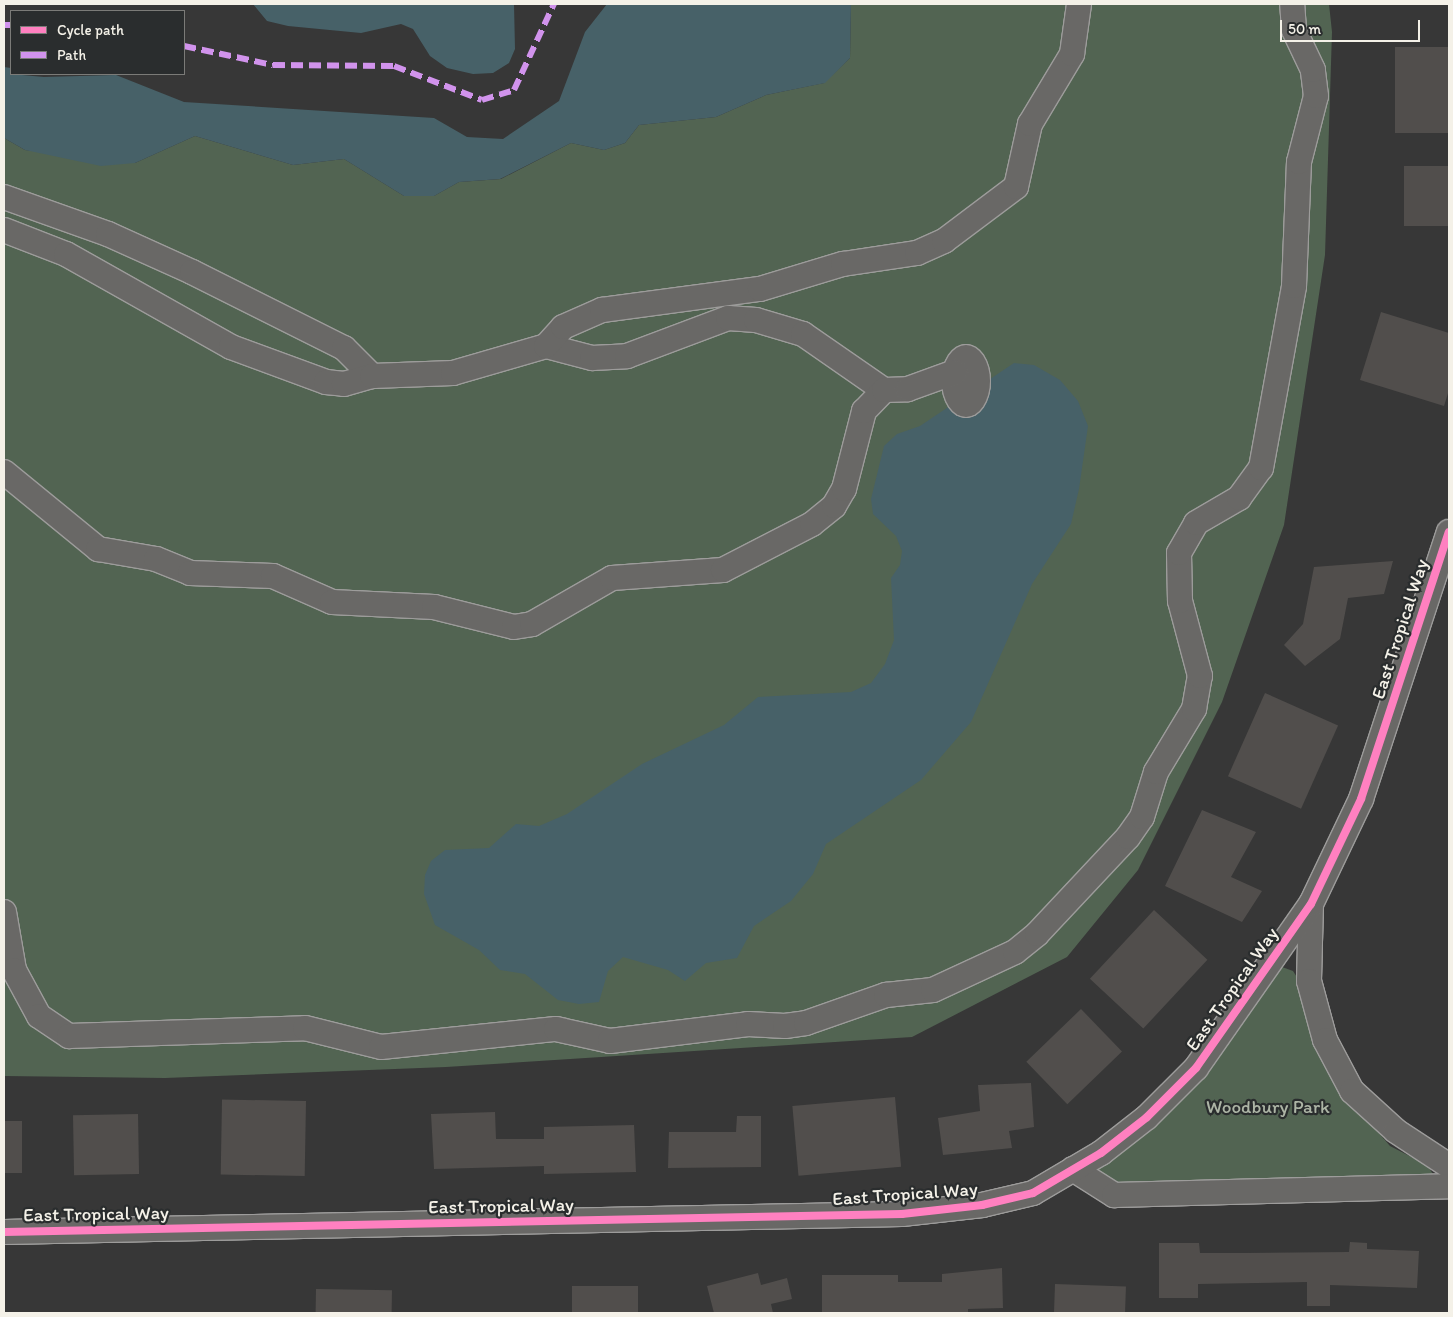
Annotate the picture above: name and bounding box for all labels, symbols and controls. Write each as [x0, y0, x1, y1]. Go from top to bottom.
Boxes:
legend [10, 10, 185, 75]
scale bar [1283, 10, 1423, 42]
text: 50 m [1288, 20, 1321, 38]
text: Cycle path [57, 21, 124, 39]
text: Path [57, 46, 86, 64]
street label: East Tropical Way [1367, 557, 1433, 701]
street label: East Tropical Way [1181, 924, 1283, 1054]
park label: Woodbury Park [1206, 1096, 1330, 1118]
street label: East Tropical Way [833, 1178, 977, 1210]
street label: East Tropical Way [429, 1193, 573, 1219]
street label: East Tropical Way [24, 1201, 168, 1227]

